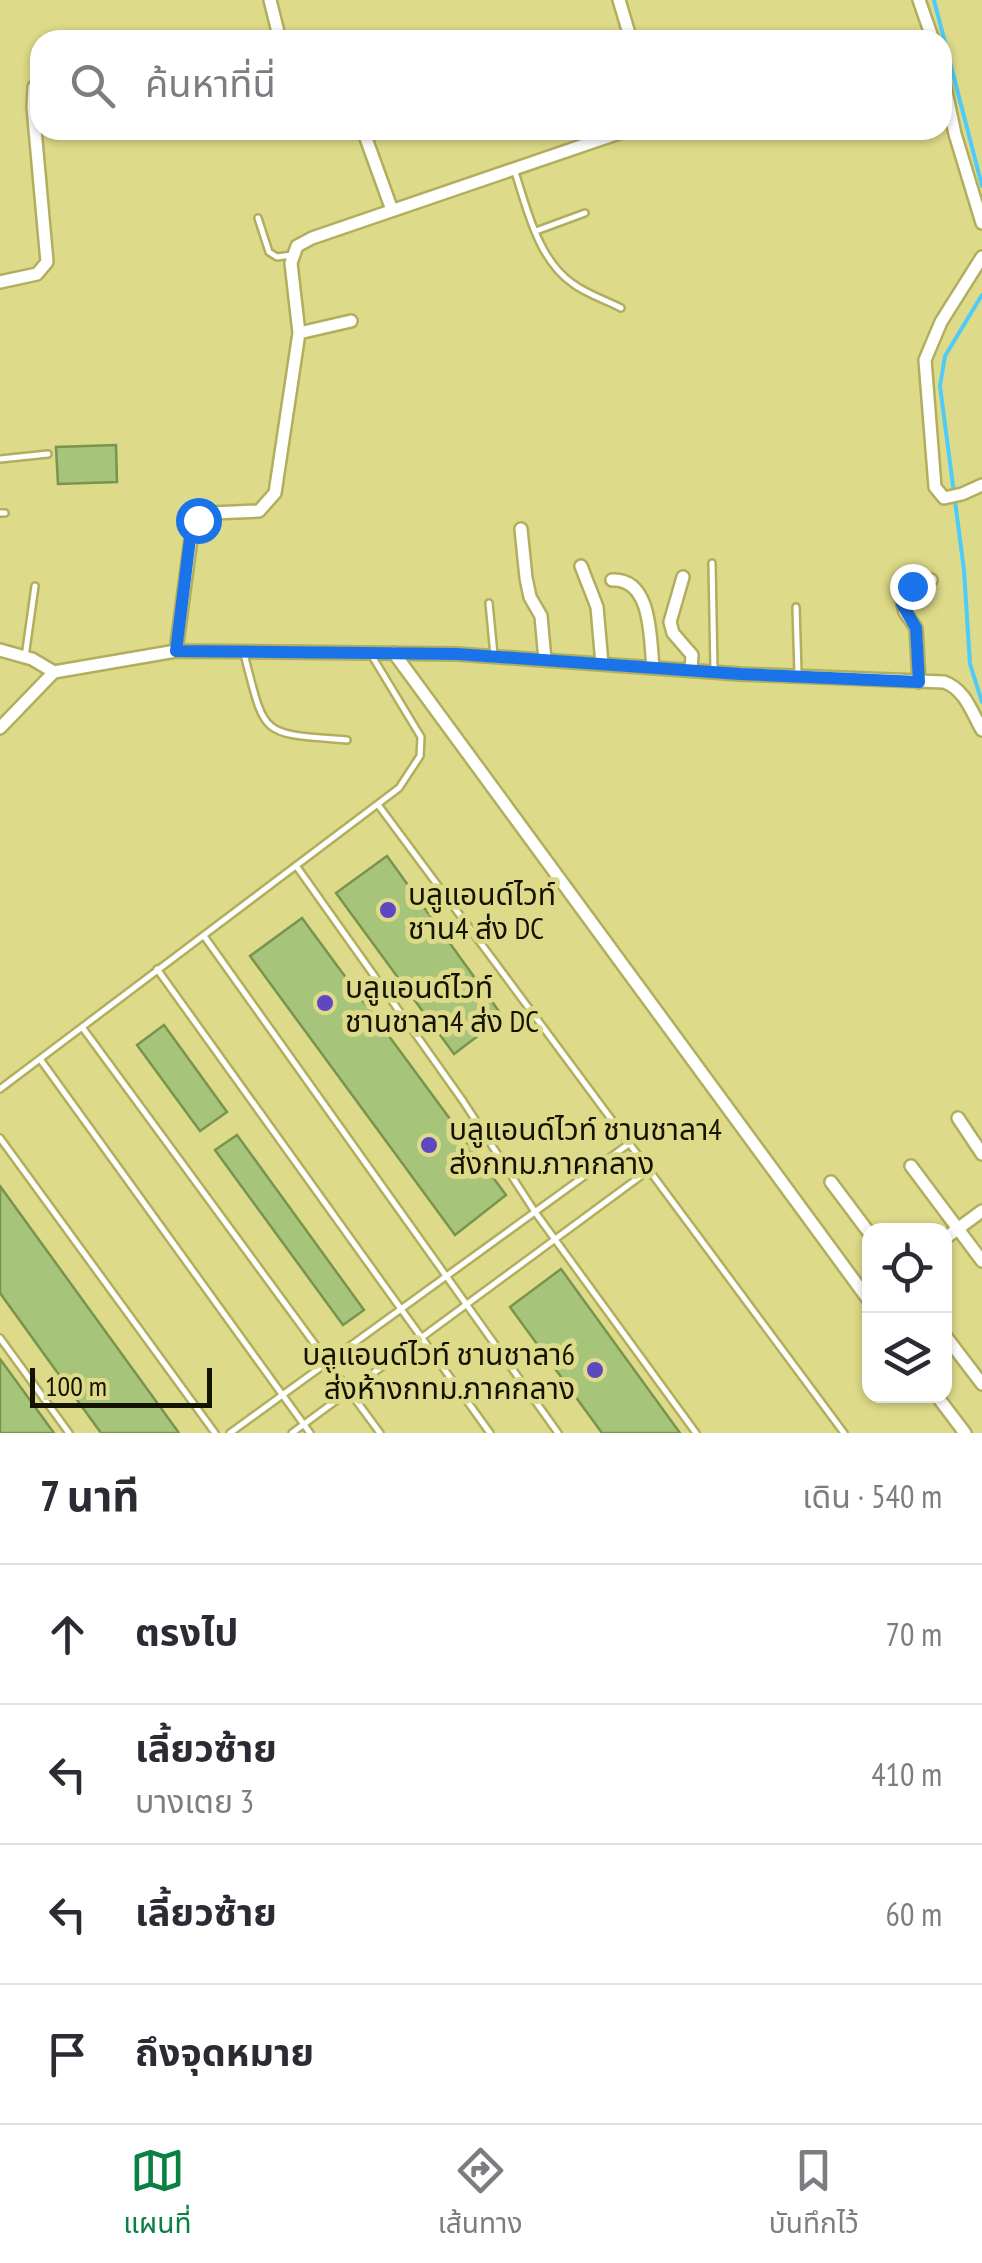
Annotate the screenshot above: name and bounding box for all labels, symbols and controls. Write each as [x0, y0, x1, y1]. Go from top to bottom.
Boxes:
search box [30, 30, 952, 140]
icon: search [65, 58, 120, 113]
text: ค้นหาที่นี่ [145, 58, 276, 107]
route start [176, 498, 222, 544]
route end [890, 564, 936, 610]
place label: บลูแอนด์ไวท์ ชาน4 ส่ง DC [408, 874, 556, 947]
marker: บลูแอนด์ไวท์ ชาน4 ส่ง DC [377, 899, 399, 921]
place label: บลูแอนด์ไวท์ ชานชาลา4 ส่ง DC [345, 967, 539, 1040]
marker: บลูแอนด์ไวท์ ชานชาลา4 ส่ง DC [314, 992, 336, 1014]
place label: บลูแอนด์ไวท์ ชานชาลา4 ส่งกทม.ภาคกลาง [449, 1109, 722, 1182]
marker: บลูแอนด์ไวท์ ชานชาลา4 ส่งกทม.ภาคกลาง [418, 1134, 440, 1156]
map controls [862, 1223, 952, 1403]
button: locate [862, 1223, 952, 1313]
button: layers [862, 1313, 952, 1403]
place label: บลูแอนด์ไวท์ ชานชาลา6 ส่งห้างกทม.ภาคกลาง [302, 1334, 575, 1407]
marker: บลูแอนด์ไวท์ ชานชาลา6 ส่งห้างกทม.ภาคกลาง [584, 1359, 606, 1381]
scale bar [30, 1363, 212, 1408]
text: 100 m [45, 1367, 107, 1404]
text: 7 นาที [40, 1468, 139, 1523]
text: เดิน · 540 m [802, 1475, 942, 1517]
icon: ahead [40, 1607, 95, 1662]
text: ตรงไป [135, 1607, 238, 1656]
text: 70 m [886, 1613, 942, 1655]
text: เลี้ยวซ้าย [135, 1723, 277, 1772]
icon: left [40, 1747, 95, 1802]
text: 410 m [871, 1753, 942, 1795]
text: บางเตย 3 [135, 1780, 254, 1822]
icon: left [40, 1887, 95, 1942]
text: เลี้ยวซ้าย [135, 1887, 277, 1936]
text: 60 m [886, 1893, 942, 1935]
icon: arrive [40, 2027, 95, 2082]
text: ถึงจุดหมาย [135, 2027, 314, 2076]
tab: แผนที่ [123, 2143, 191, 2246]
tab: เส้นทาง [438, 2143, 522, 2246]
tab: บันทึกไว้ [769, 2143, 859, 2246]

